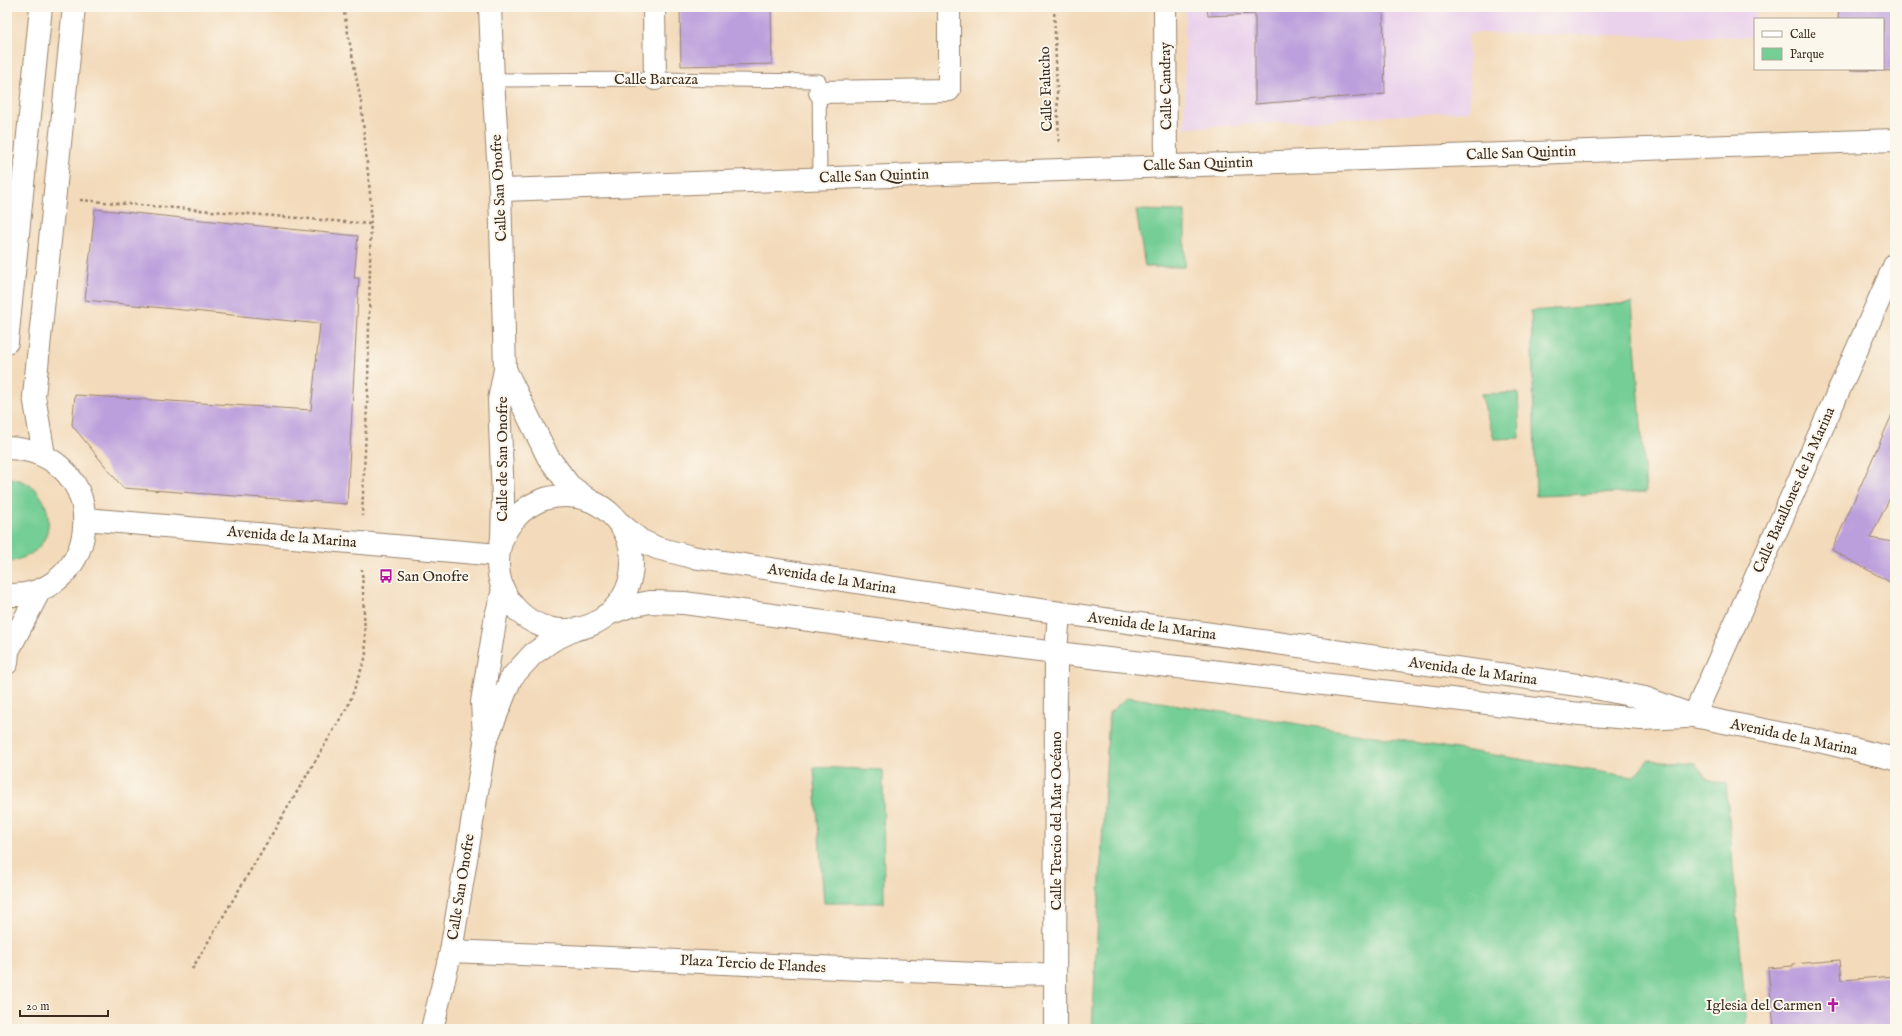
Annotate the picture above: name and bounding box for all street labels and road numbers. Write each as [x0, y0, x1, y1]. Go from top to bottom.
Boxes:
street label: Calle Candray [1156, 41, 1176, 130]
street label: Calle Falucho [1035, 46, 1057, 132]
street label: Calle Barcaza [614, 70, 698, 89]
street label: Calle San Onofre [487, 134, 511, 242]
street label: Calle San Quintin [1466, 142, 1576, 164]
street label: Calle San Quintin [1143, 153, 1253, 175]
street label: Calle San Quintin [819, 165, 929, 187]
street label: Calle de San Onofre [493, 396, 512, 522]
street label: Calle Batallones de la Marina [1749, 404, 1839, 576]
street label: Avenida de la Marina [226, 522, 358, 552]
street label: Avenida de la Marina [766, 559, 898, 599]
street label: Avenida de la Marina [1086, 607, 1218, 644]
street label: Avenida de la Marina [1407, 652, 1539, 689]
street label: Avenida de la Marina [1728, 714, 1860, 760]
street label: Calle Tercio del Mar Océano [1047, 731, 1066, 911]
street label: Calle San Onofre [443, 832, 479, 941]
street label: Plaza Tercio de Flandes [680, 951, 826, 977]

